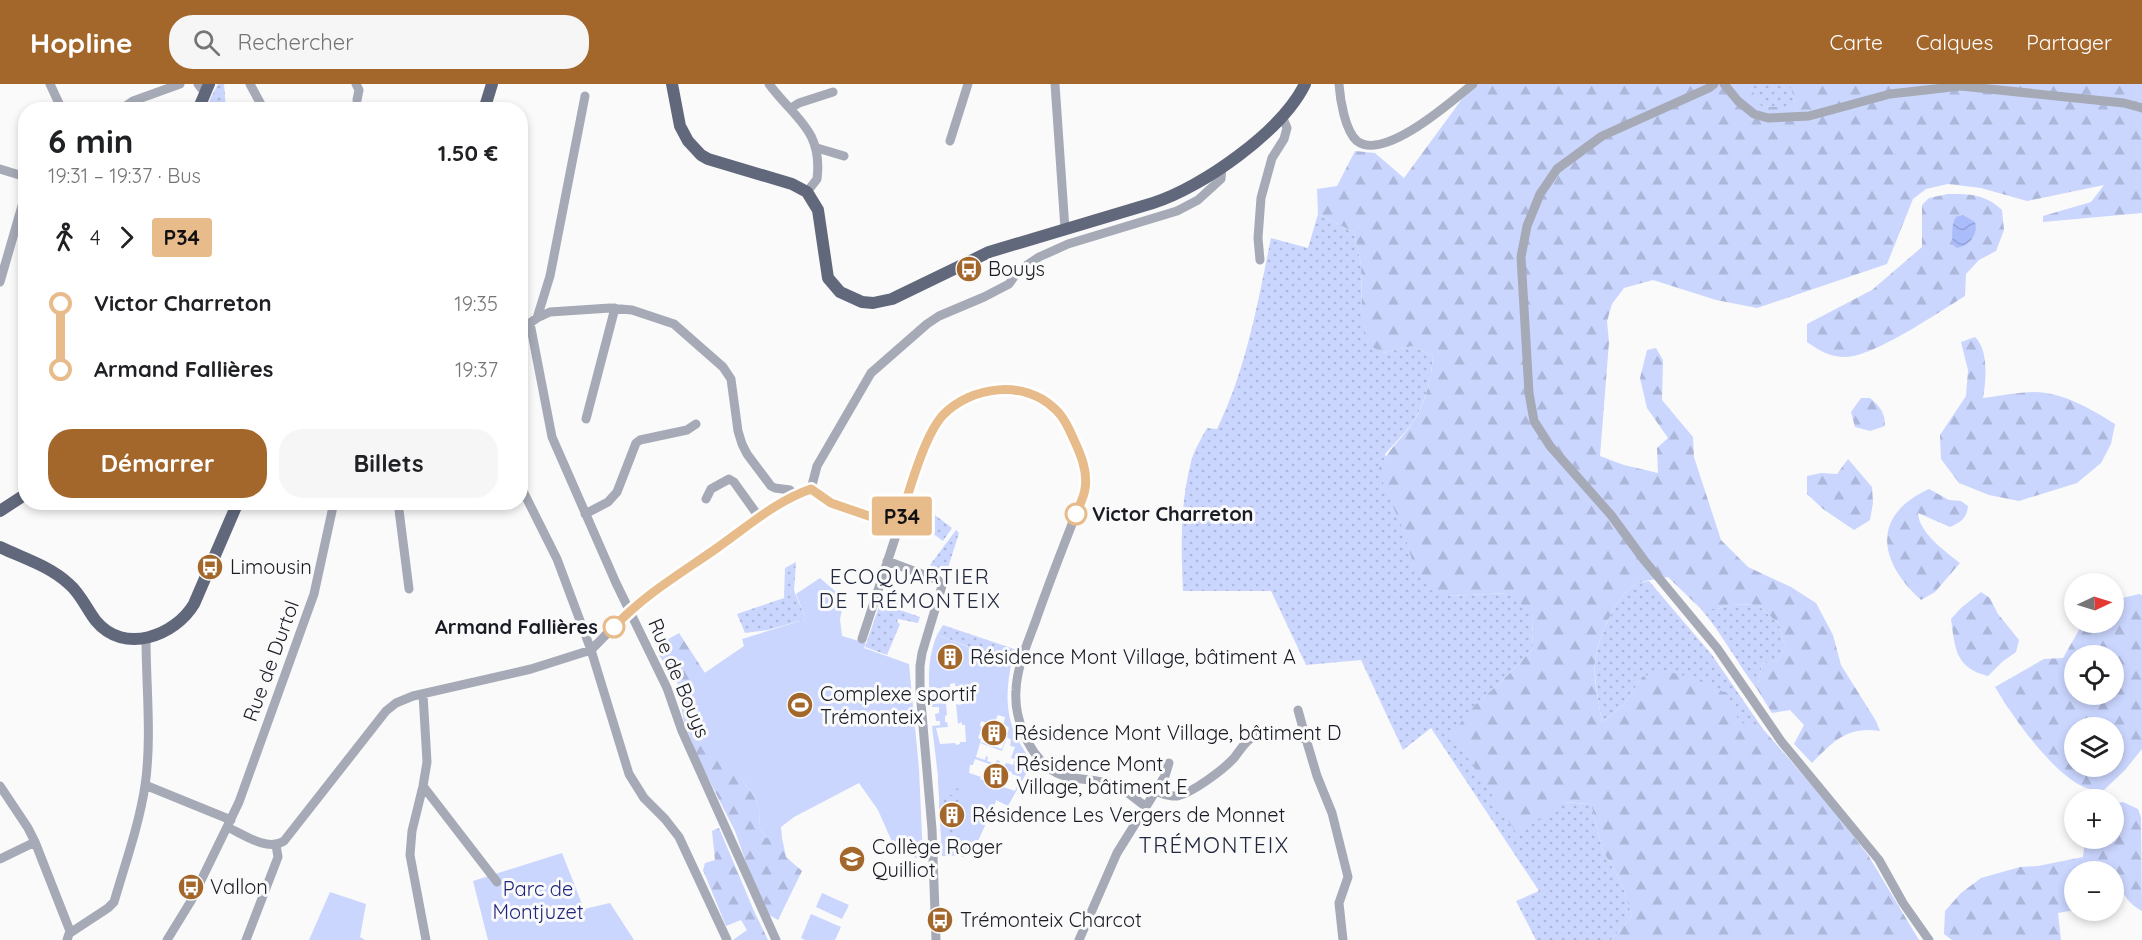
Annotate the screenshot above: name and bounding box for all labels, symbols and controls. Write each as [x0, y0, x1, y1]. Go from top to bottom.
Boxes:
search box [169, 15, 589, 69]
text: Hopline [30, 25, 133, 60]
icon: search [190, 26, 223, 59]
text: Rechercher [238, 28, 354, 56]
text: Carte [1829, 29, 1883, 55]
text: Calques [1916, 29, 1993, 55]
text: Partager [2026, 29, 2112, 55]
text: 6 min [48, 120, 133, 161]
text: 1.50 € [438, 139, 498, 167]
text: 19:31 – 19:37 · Bus [48, 163, 201, 188]
icon: walk [48, 221, 81, 254]
icon: forward [110, 221, 143, 254]
text: P34 [164, 224, 200, 250]
text: 4 [90, 225, 101, 250]
bus stop icon: Bouys [954, 254, 984, 284]
place label: Bouys [988, 256, 1045, 281]
text: Victor Charreton [94, 289, 272, 317]
text: 19:35 [454, 291, 498, 316]
text: Armand Fallières [94, 355, 273, 383]
text: 19:37 [455, 357, 498, 382]
button: Démarrer [48, 429, 267, 498]
button: Billets [279, 429, 498, 498]
line badge: P34 [868, 496, 936, 536]
place label: Victor Charreton [1092, 501, 1254, 526]
text: P34 [884, 503, 920, 529]
marker: Victor Charreton [1065, 503, 1087, 525]
bus stop icon: Limousin [195, 552, 225, 582]
place label: Limousin [230, 554, 312, 579]
district label: ECOQUARTIER DE TRÉMONTEIX [819, 563, 1001, 613]
north arrow [2064, 573, 2124, 633]
map controls [2064, 573, 2124, 921]
street label: Rue de Durtol [237, 597, 304, 725]
place label: Armand Fallières [435, 614, 598, 639]
street label: Rue de Bouys [643, 614, 716, 741]
marker: Armand Fallières [603, 616, 625, 638]
building icon: Résidence Mont Village, bâtiment A [935, 642, 965, 672]
place label: Résidence Mont Village, bâtiment A [970, 644, 1296, 669]
button: locate [2064, 645, 2124, 705]
place label: Complexe sportif Trémonteix [820, 681, 977, 729]
sports icon: Complexe sportif Trémonteix [785, 690, 815, 720]
button: layers [2064, 717, 2124, 777]
building icon: Résidence Mont Village, bâtiment D [979, 718, 1009, 748]
place label: Résidence Mont Village, bâtiment D [1014, 720, 1341, 745]
place label: Résidence Mont Village, bâtiment E [1016, 751, 1188, 799]
building icon: Résidence Mont Village, bâtiment E [981, 761, 1011, 791]
button: + [2064, 789, 2124, 849]
building icon: Résidence Les Vergers de Monnet [937, 800, 967, 830]
place label: Résidence Les Vergers de Monnet [972, 802, 1286, 827]
district label: TRÉMONTEIX [1138, 831, 1290, 859]
place label: Collège Roger Quilliot [872, 834, 1003, 882]
school or university icon: Collège Roger Quilliot [837, 844, 867, 874]
button: − [2064, 861, 2124, 921]
bus stop icon: Vallon [176, 872, 206, 902]
place label: Vallon [210, 874, 268, 899]
park label: Parc de Montjuzet [492, 876, 584, 924]
bus stop icon: Trémonteix Charcot [925, 905, 955, 935]
place label: Trémonteix Charcot [960, 907, 1142, 932]

